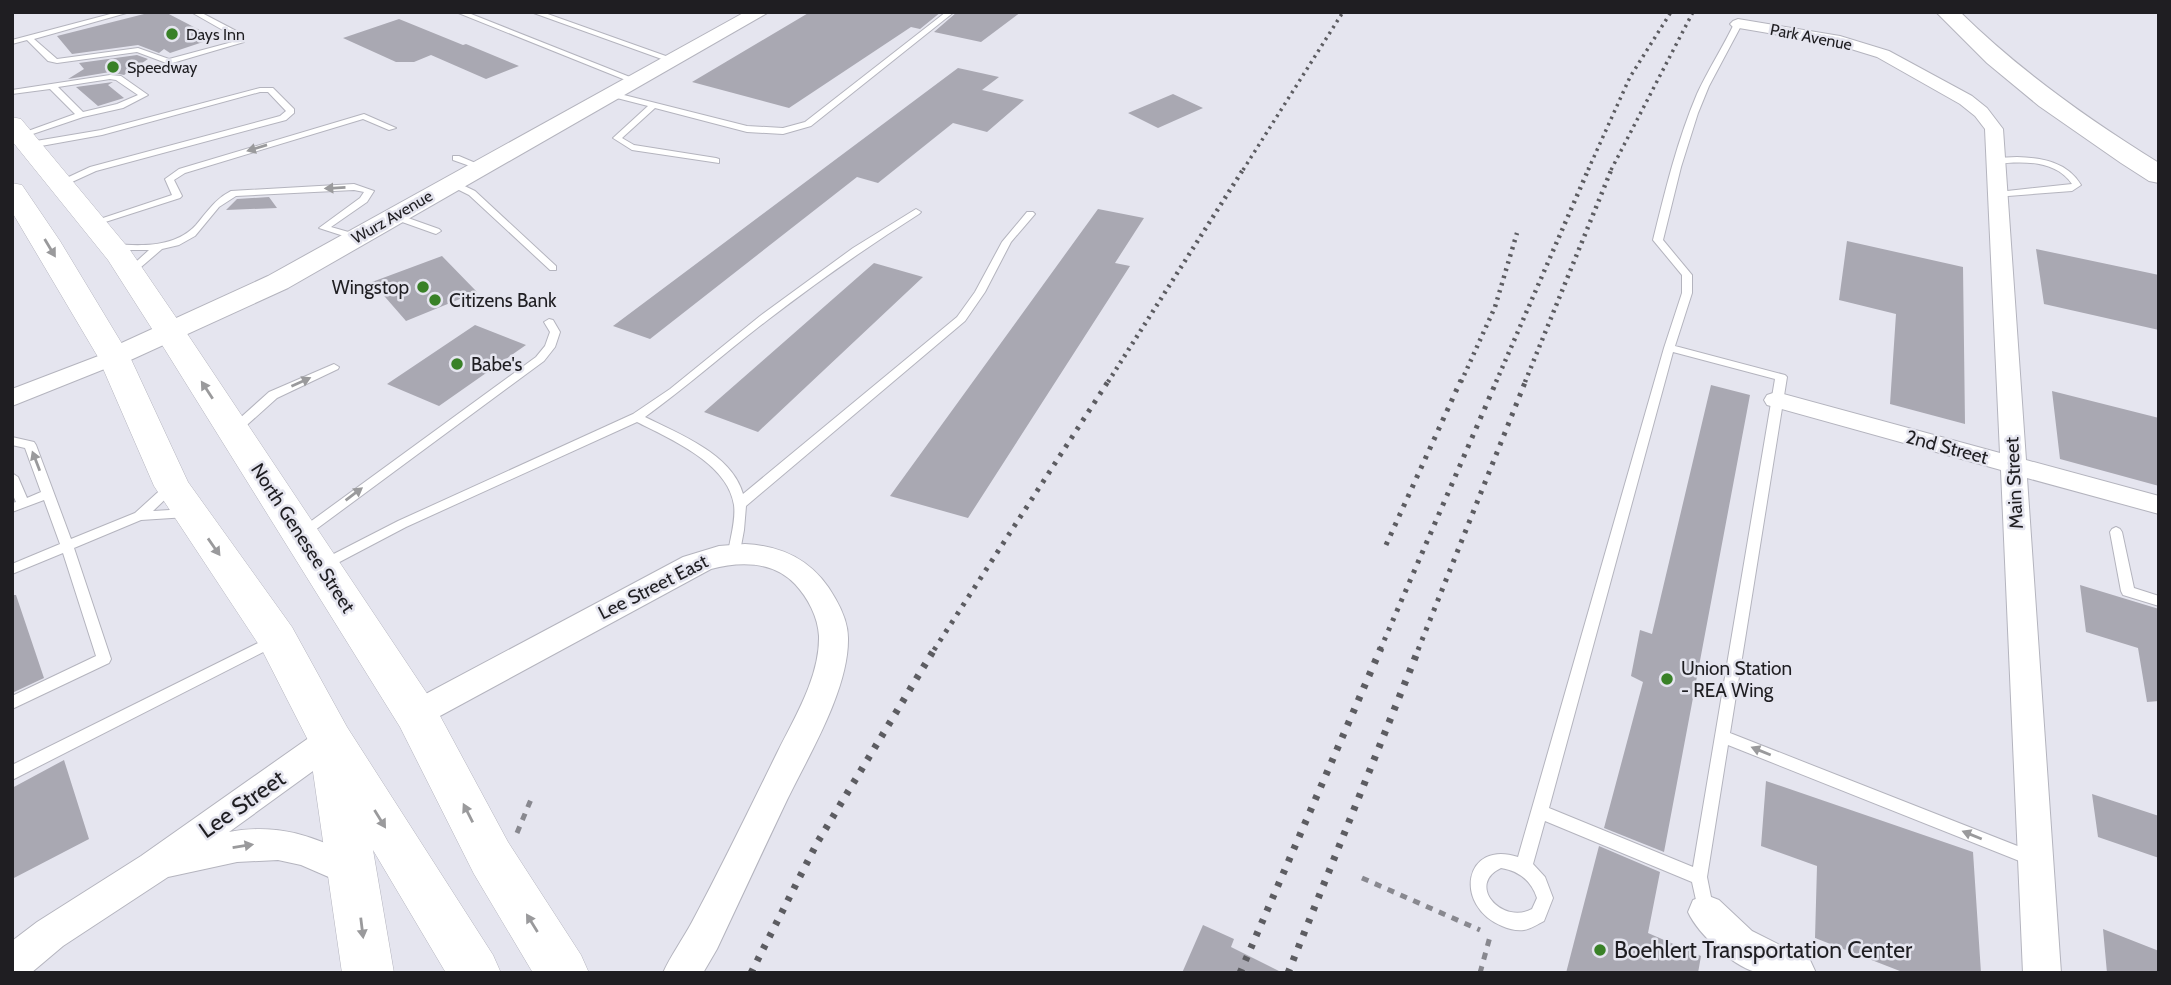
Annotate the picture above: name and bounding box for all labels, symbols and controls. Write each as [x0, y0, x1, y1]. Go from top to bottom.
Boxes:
street label: Park Avenue [1768, 20, 1854, 54]
place label: Days Inn [186, 25, 245, 44]
marker: Days Inn [164, 26, 180, 42]
place label: Speedway [127, 58, 197, 77]
marker: Speedway [105, 59, 121, 75]
one-way arrow [246, 143, 267, 153]
one-way arrow [324, 183, 346, 194]
street label: Wurz Avenue [348, 186, 436, 248]
one-way arrow [43, 239, 56, 258]
place label: Wingstop [332, 276, 409, 299]
marker: Wingstop [415, 279, 431, 295]
place label: Citizens Bank [449, 289, 557, 312]
marker: Citizens Bank [427, 292, 443, 308]
place label: Babe's [471, 353, 522, 376]
marker: Babe's [449, 356, 465, 372]
one-way arrow [291, 376, 312, 387]
one-way arrow [201, 380, 214, 400]
street label: 2nd Street [1903, 425, 1991, 469]
street label: Main Street [2000, 436, 2028, 530]
one-way arrow [30, 451, 41, 472]
street label: North Genesee Street [246, 459, 360, 618]
one-way arrow [345, 487, 363, 501]
one-way arrow [207, 538, 221, 556]
street label: Lee Street East [594, 549, 712, 625]
place label: Union Station - REA Wing [1681, 657, 1792, 702]
marker: Union Station - REA Wing [1659, 671, 1675, 687]
one-way arrow [1750, 746, 1771, 757]
street label: Lee Street [193, 764, 291, 844]
one-way arrow [462, 803, 473, 823]
one-way arrow [374, 809, 386, 828]
one-way arrow [1962, 830, 1983, 841]
one-way arrow [232, 840, 254, 851]
one-way arrow [526, 913, 539, 932]
one-way arrow [357, 917, 368, 939]
place label: Boehlert Transportation Center [1614, 936, 1913, 964]
marker: Boehlert Transportation Center [1592, 942, 1608, 958]

